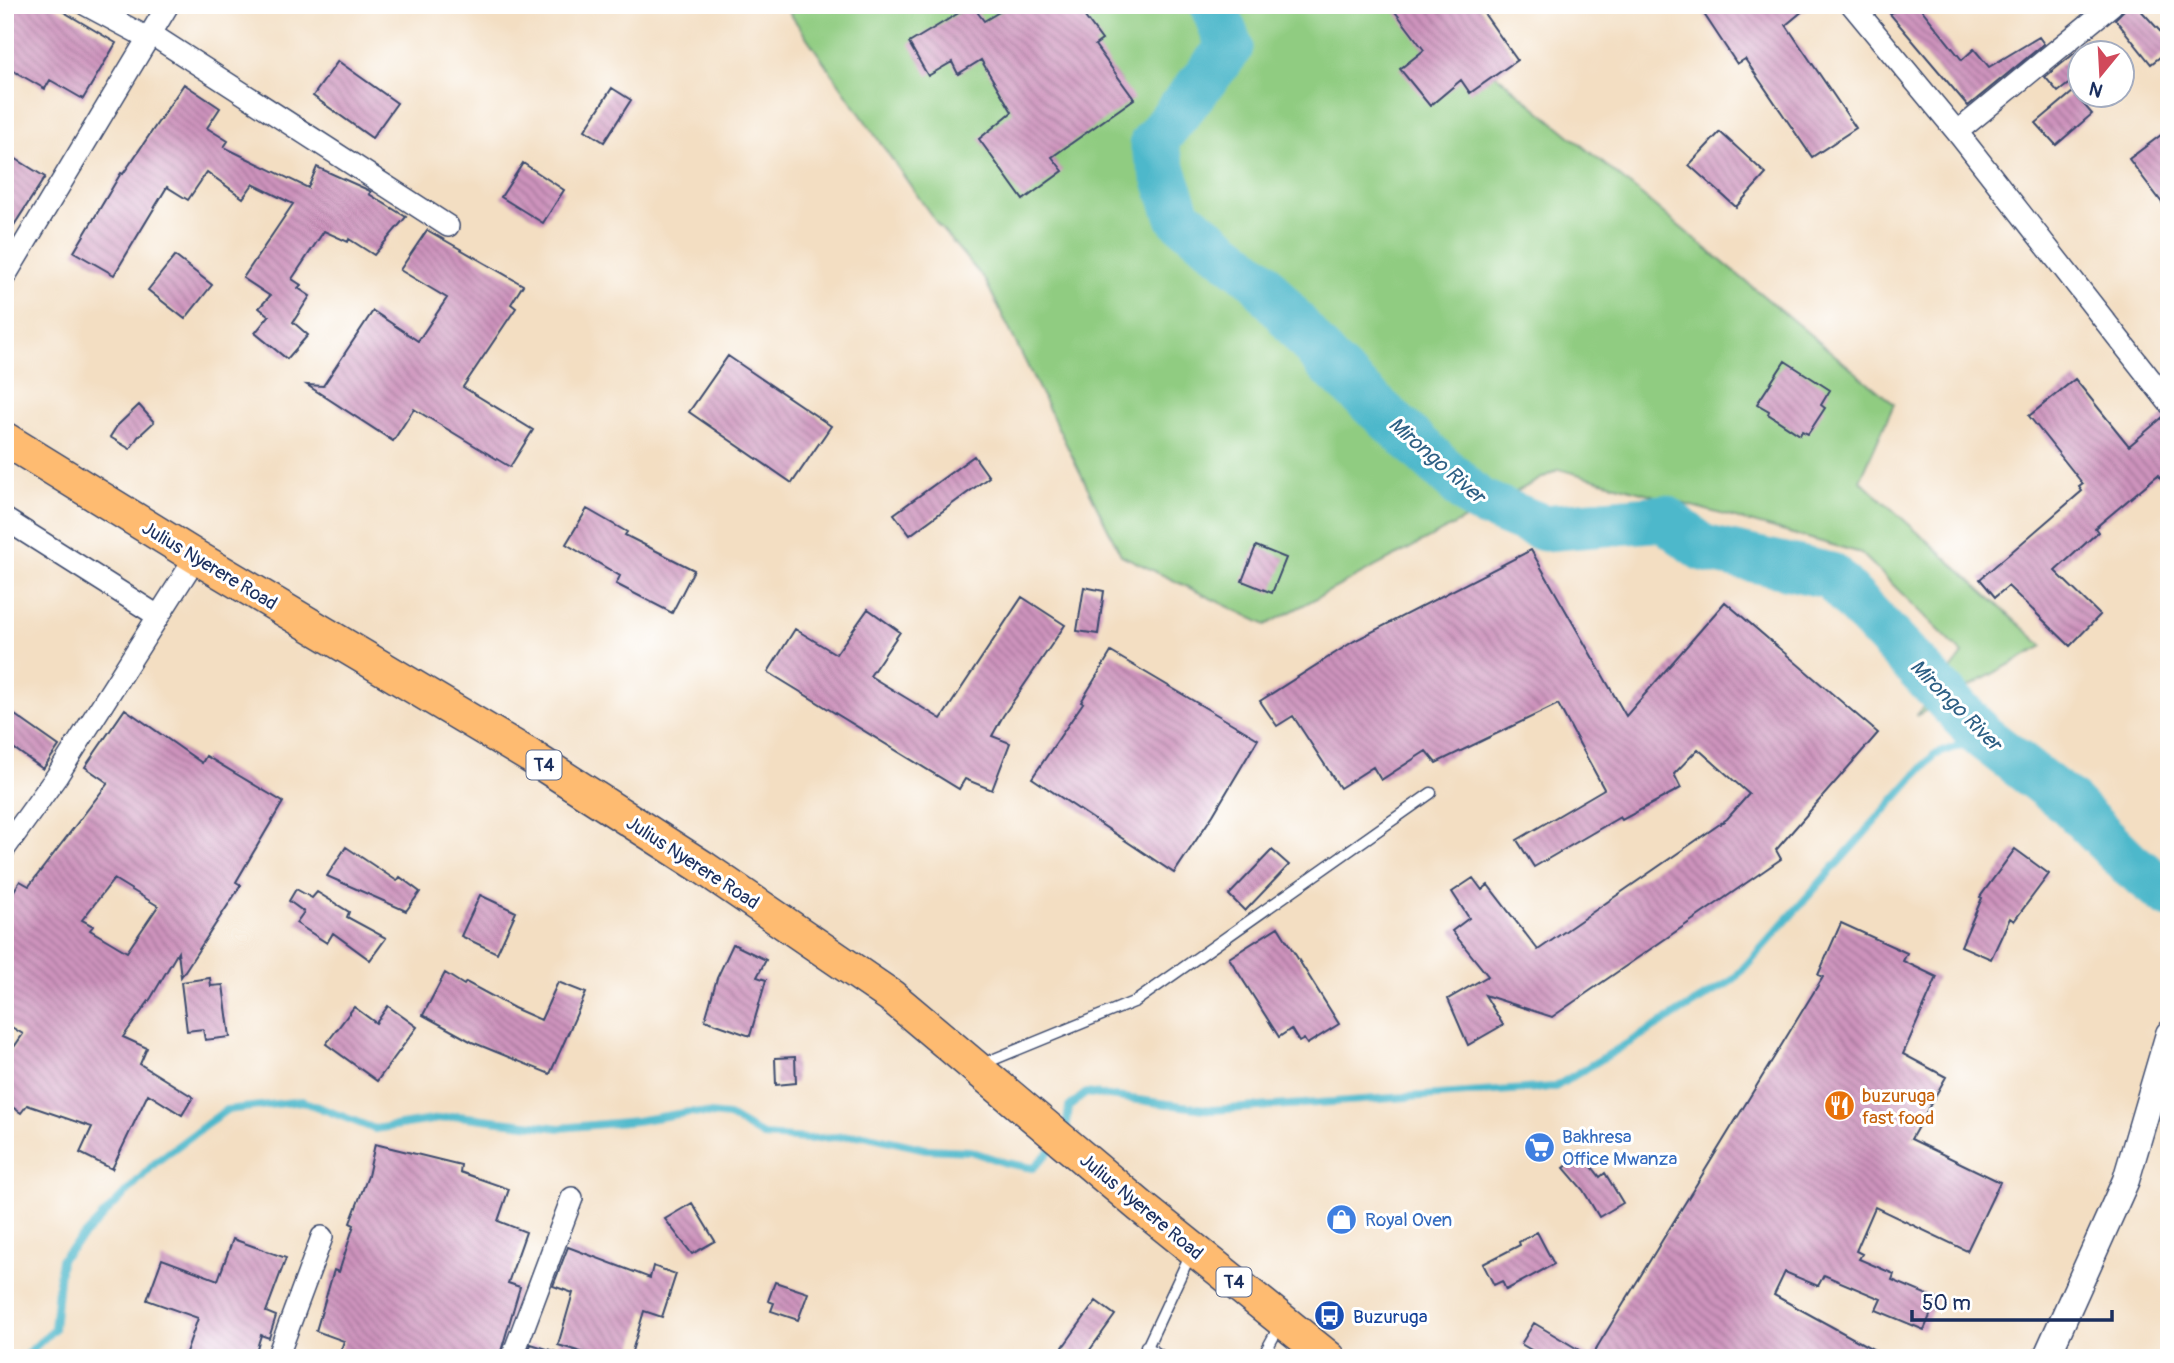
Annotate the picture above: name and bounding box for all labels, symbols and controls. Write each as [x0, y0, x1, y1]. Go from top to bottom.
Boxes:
north arrow [2066, 38, 2136, 108]
text: N [2086, 76, 2106, 103]
water label: Mirongo River [1383, 411, 1492, 511]
street label: Julius Nyerere Road [137, 516, 282, 616]
water label: Mirongo River [1904, 654, 2009, 759]
road number: T4 [526, 750, 562, 780]
street label: Julius Nyerere Road [621, 811, 764, 915]
place label: buzuruga fast food [1862, 1084, 1935, 1130]
restaurant icon: buzuruga fast food [1822, 1089, 1856, 1123]
place label: Bakhresa Office Mwanza [1562, 1125, 1677, 1171]
supermarket icon: Bakhresa Office Mwanza [1522, 1130, 1556, 1164]
street label: Julius Nyerere Road [1075, 1148, 1208, 1265]
shop icon: Royal Oven [1325, 1202, 1359, 1236]
place label: Royal Oven [1365, 1208, 1452, 1232]
road number: T4 [1216, 1268, 1252, 1296]
scale bar [1912, 1279, 2111, 1323]
text: 50 m [1922, 1290, 1971, 1317]
bus stop icon: Buzuruga [1313, 1299, 1347, 1333]
place label: Buzuruga [1353, 1305, 1428, 1329]

